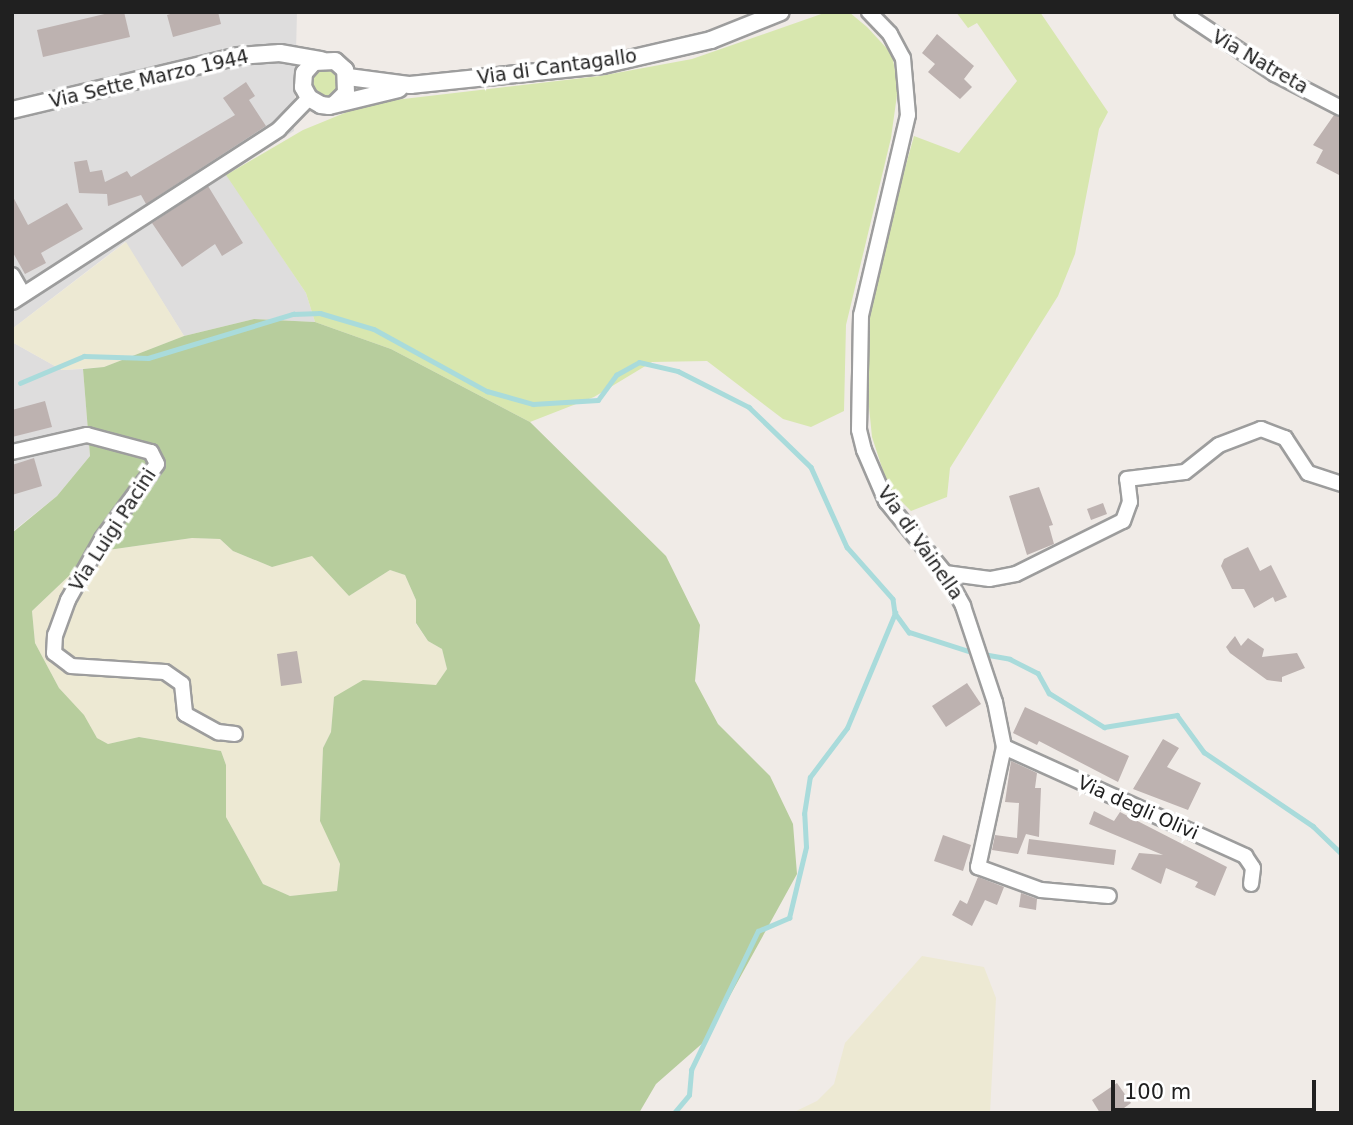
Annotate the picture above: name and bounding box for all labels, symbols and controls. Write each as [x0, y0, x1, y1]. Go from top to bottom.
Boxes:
street label: Via Natreta [1208, 25, 1312, 99]
street label: Via Sette Marzo 1944 [47, 45, 251, 113]
street label: Via di Cantagallo [476, 45, 638, 89]
street label: Via Luigi Pacini [65, 464, 161, 596]
street label: Via di Vainella [872, 482, 968, 604]
street label: Via degli Olivi [1074, 771, 1202, 845]
scale bar [1115, 1066, 1320, 1110]
text: 100 m [1124, 1080, 1191, 1104]

